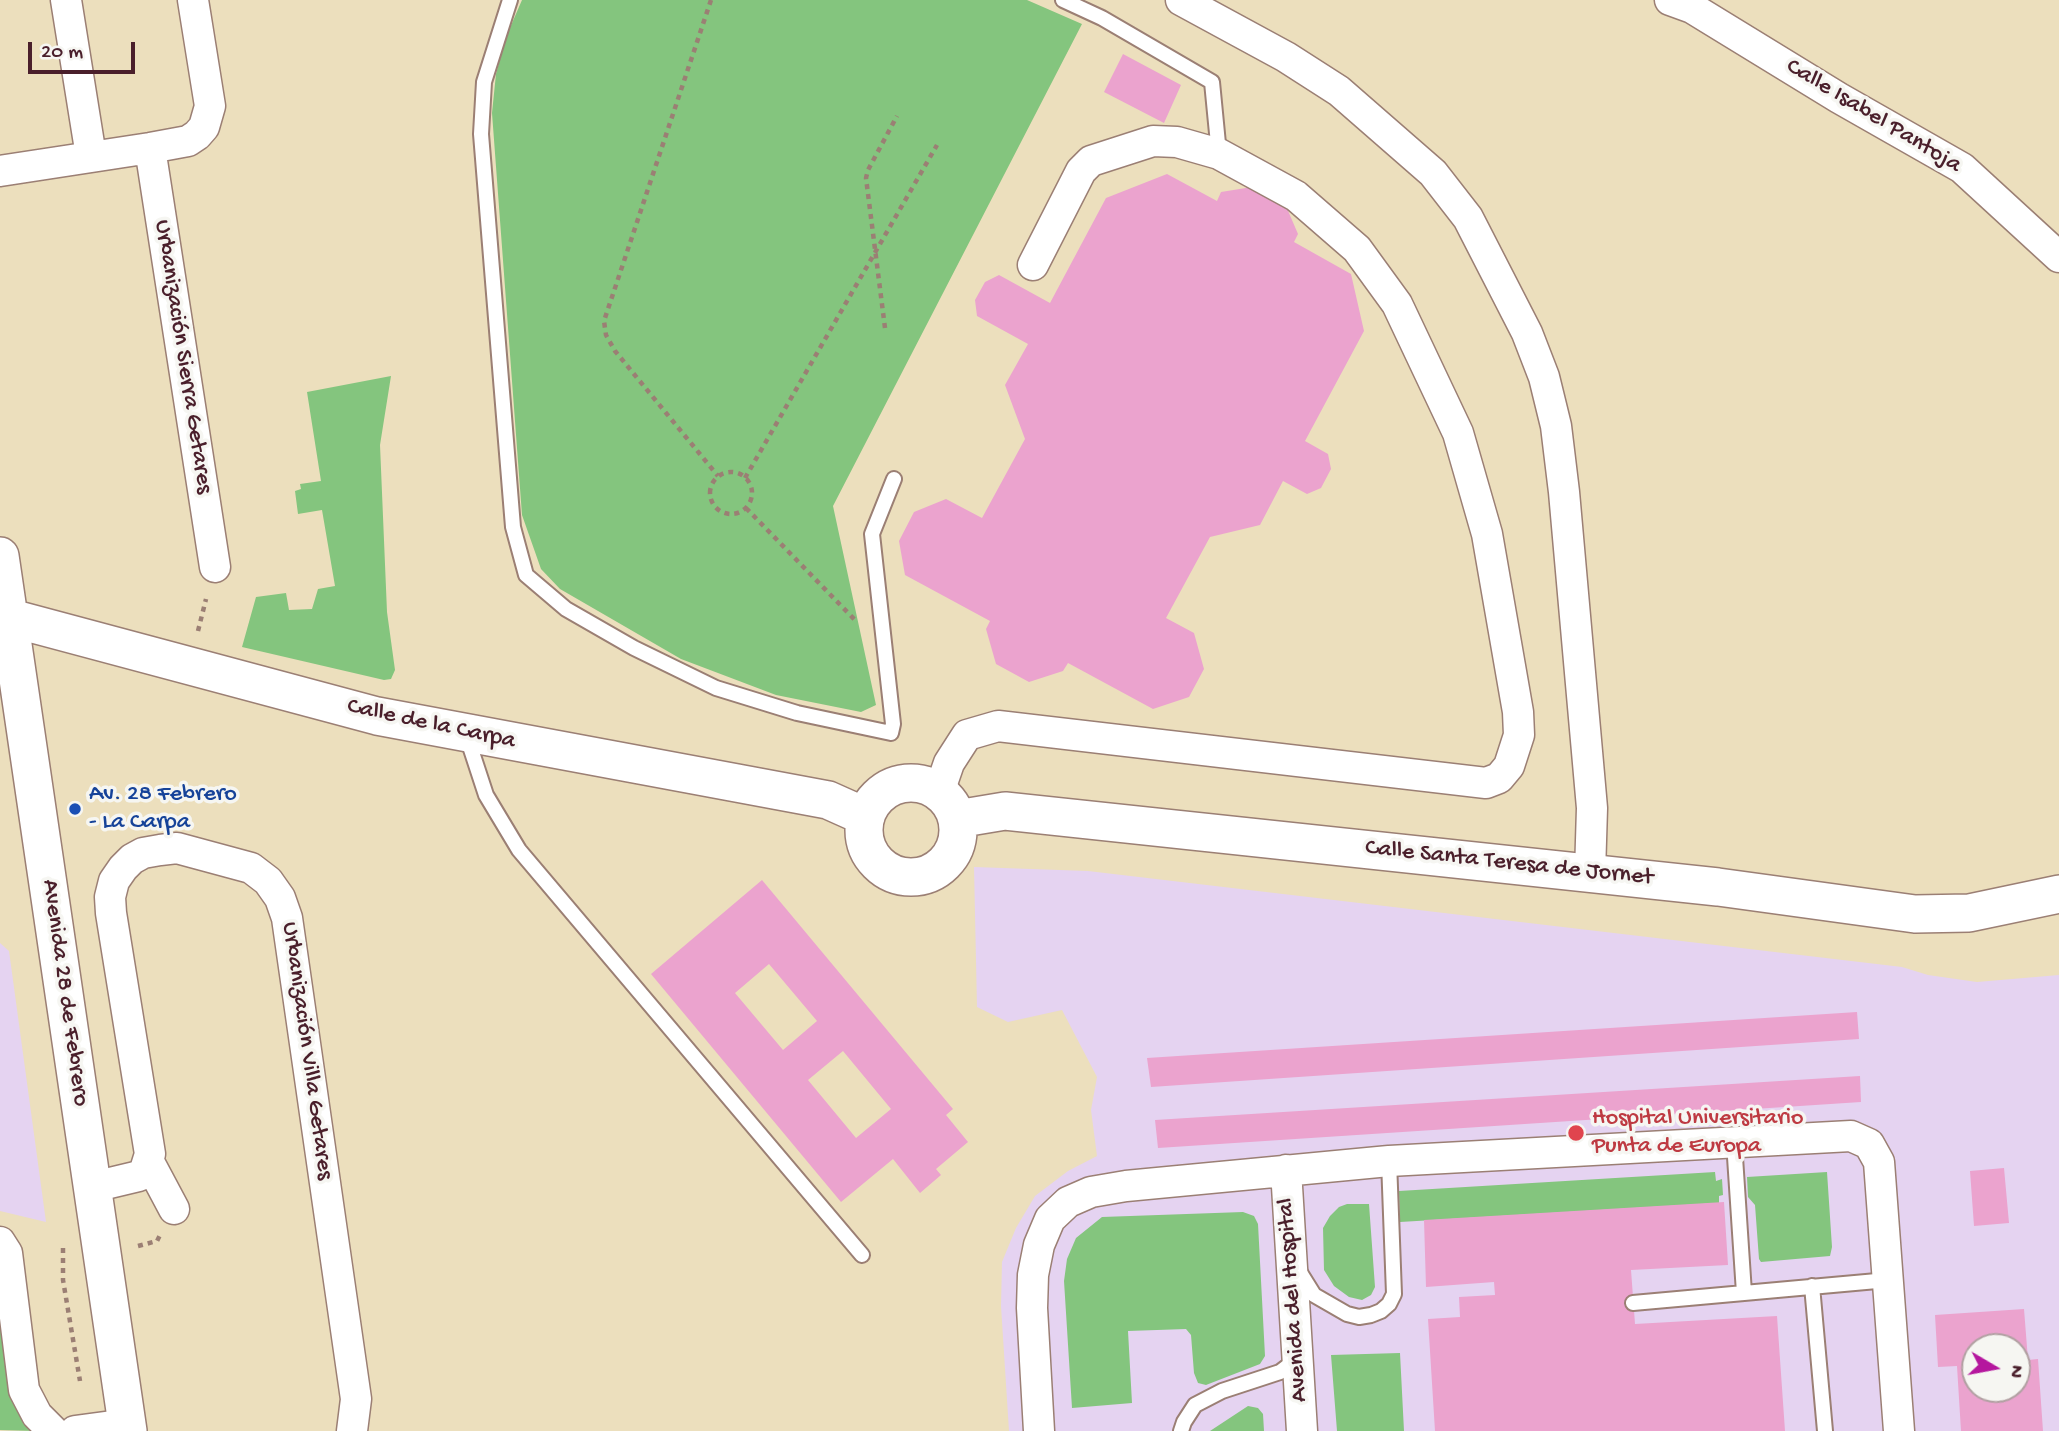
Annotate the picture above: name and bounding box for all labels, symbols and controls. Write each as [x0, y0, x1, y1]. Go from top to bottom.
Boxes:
scale bar [32, 28, 138, 72]
text: 20 m [41, 41, 83, 66]
street label: Calle Isabel Pantoja [1780, 53, 1966, 181]
street label: Urbanización Sierra Getares [146, 218, 218, 496]
street label: Calle de la Carpa [344, 693, 518, 757]
place label: Av. 28 Febrero - La Carpa [89, 781, 237, 837]
marker: Av. 28 Febrero - La Carpa [67, 801, 83, 817]
street label: Calle Santa Teresa de Jornet [1364, 835, 1654, 893]
street label: Avenida 28 de Febrero [34, 878, 94, 1108]
street label: Urbanización Villa Getares [274, 920, 338, 1182]
place label: Hospital Universitario Punta de Europa [1592, 1105, 1803, 1161]
marker: Hospital Universitario Punta de Europa [1566, 1123, 1586, 1143]
street label: Avenida del Hospital [1272, 1197, 1316, 1403]
north arrow [1961, 1333, 2031, 1403]
text: N [2003, 1363, 2028, 1379]

